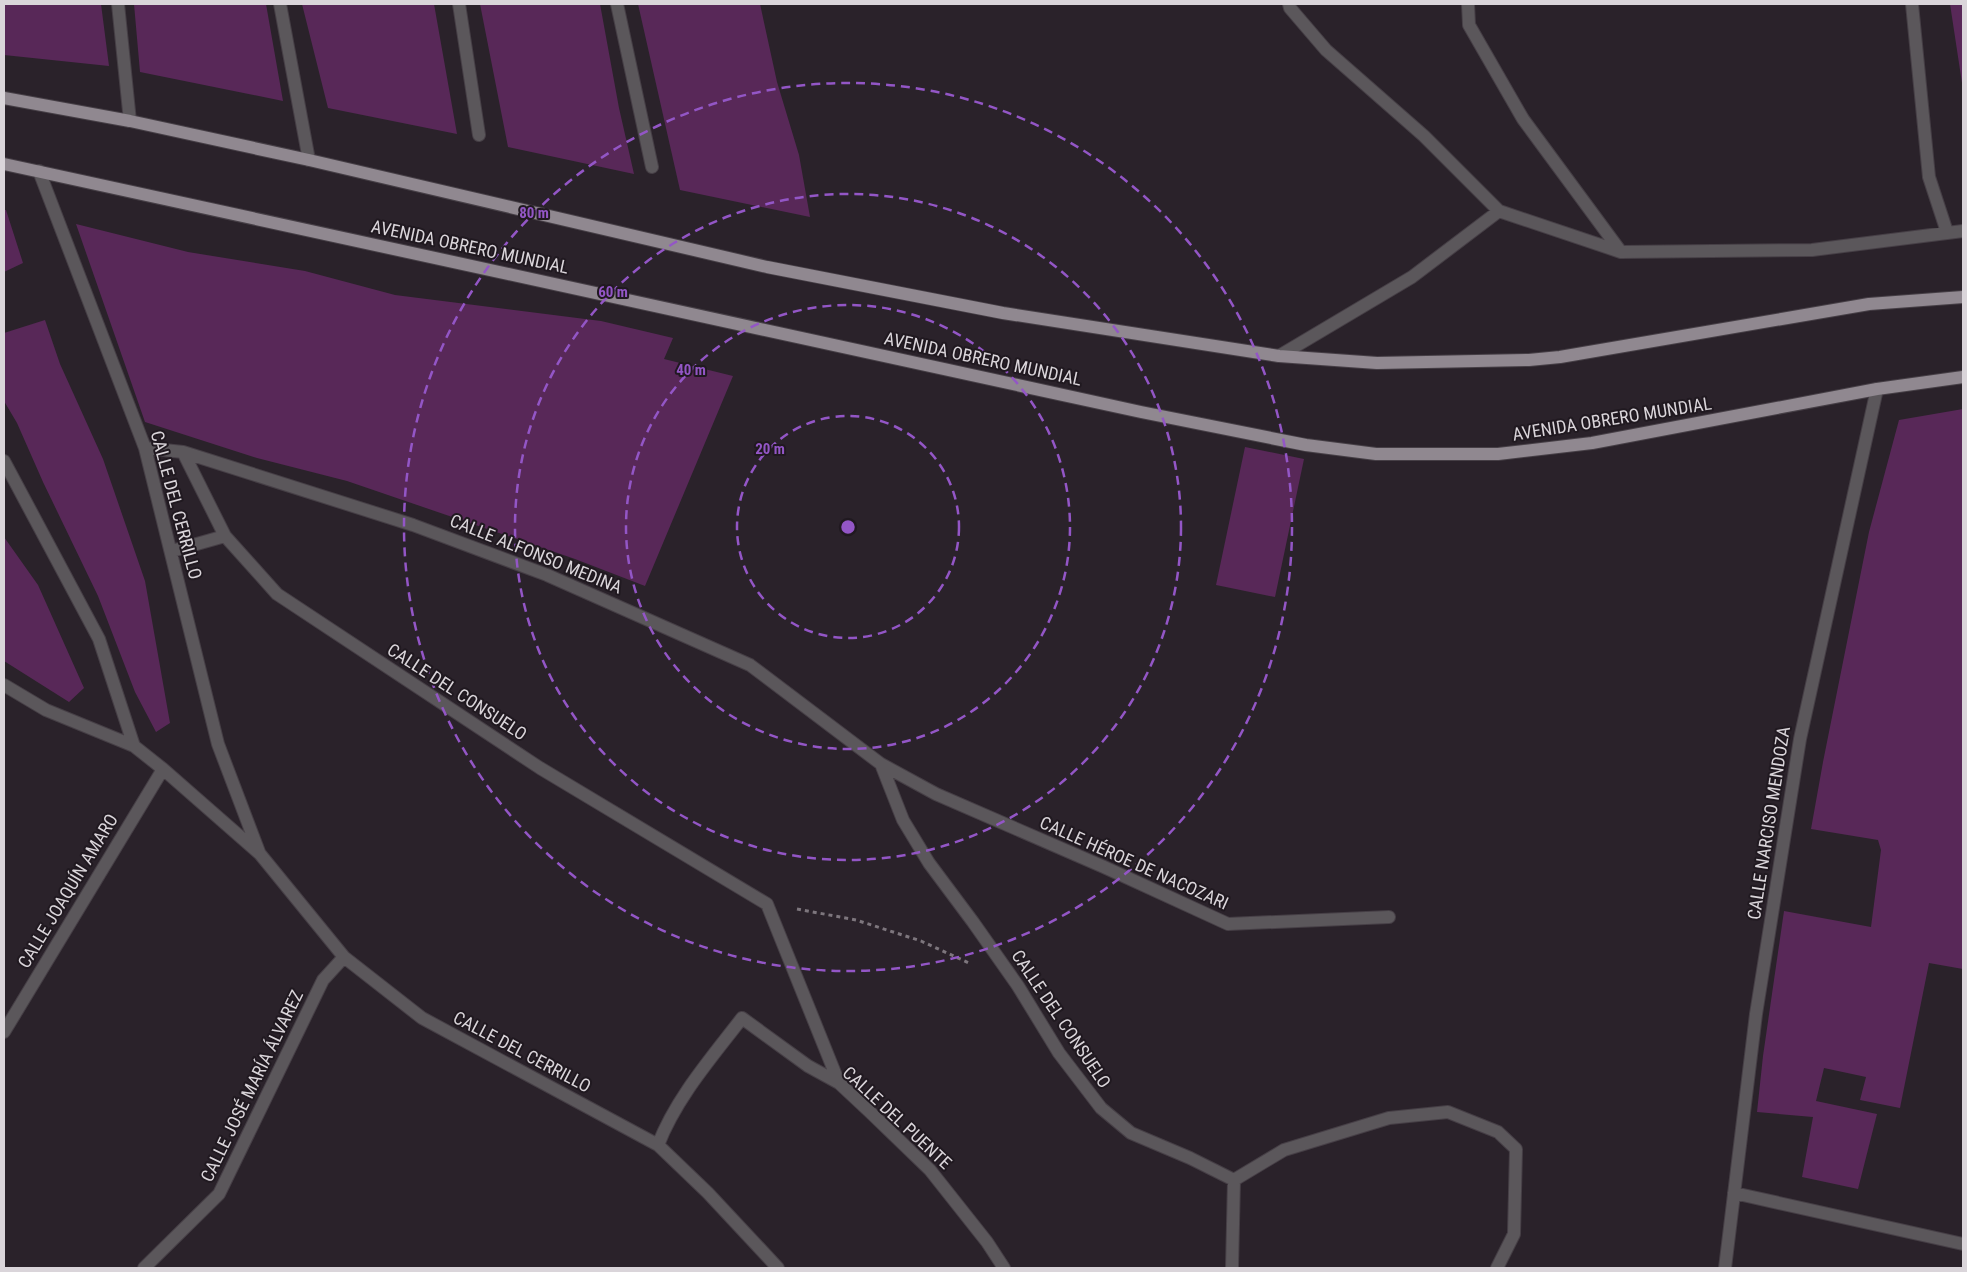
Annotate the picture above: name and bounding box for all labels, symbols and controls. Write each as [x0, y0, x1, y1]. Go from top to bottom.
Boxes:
text: 80 m [519, 204, 549, 222]
street label: AVENIDA OBRERO MUNDIAL [369, 215, 571, 278]
text: 60 m [598, 283, 628, 301]
street label: AVENIDA OBRERO MUNDIAL [882, 327, 1084, 390]
text: 40 m [676, 361, 706, 379]
street label: AVENIDA OBRERO MUNDIAL [1511, 392, 1713, 445]
street label: CALLE DEL CERRILLO [147, 428, 206, 581]
text: 20 m [755, 440, 785, 458]
street label: CALLE ALFONSO MEDINA [447, 509, 626, 598]
centre of rings [839, 518, 857, 536]
street label: CALLE DEL CONSUELO [384, 639, 531, 745]
street label: CALLE NARCISO MENDOZA [1743, 724, 1794, 921]
street label: CALLE JOAQUÍN AMARO [13, 810, 122, 972]
street label: CALLE HÉROE DE NACOZARI [1037, 811, 1232, 914]
street label: CALLE DEL CONSUELO [1007, 946, 1115, 1092]
street label: CALLE JOSÉ MARÍA ÁLVAREZ [196, 986, 307, 1185]
street label: CALLE DEL CERRILLO [450, 1006, 595, 1097]
street label: CALLE DEL PUENTE [839, 1062, 956, 1173]

